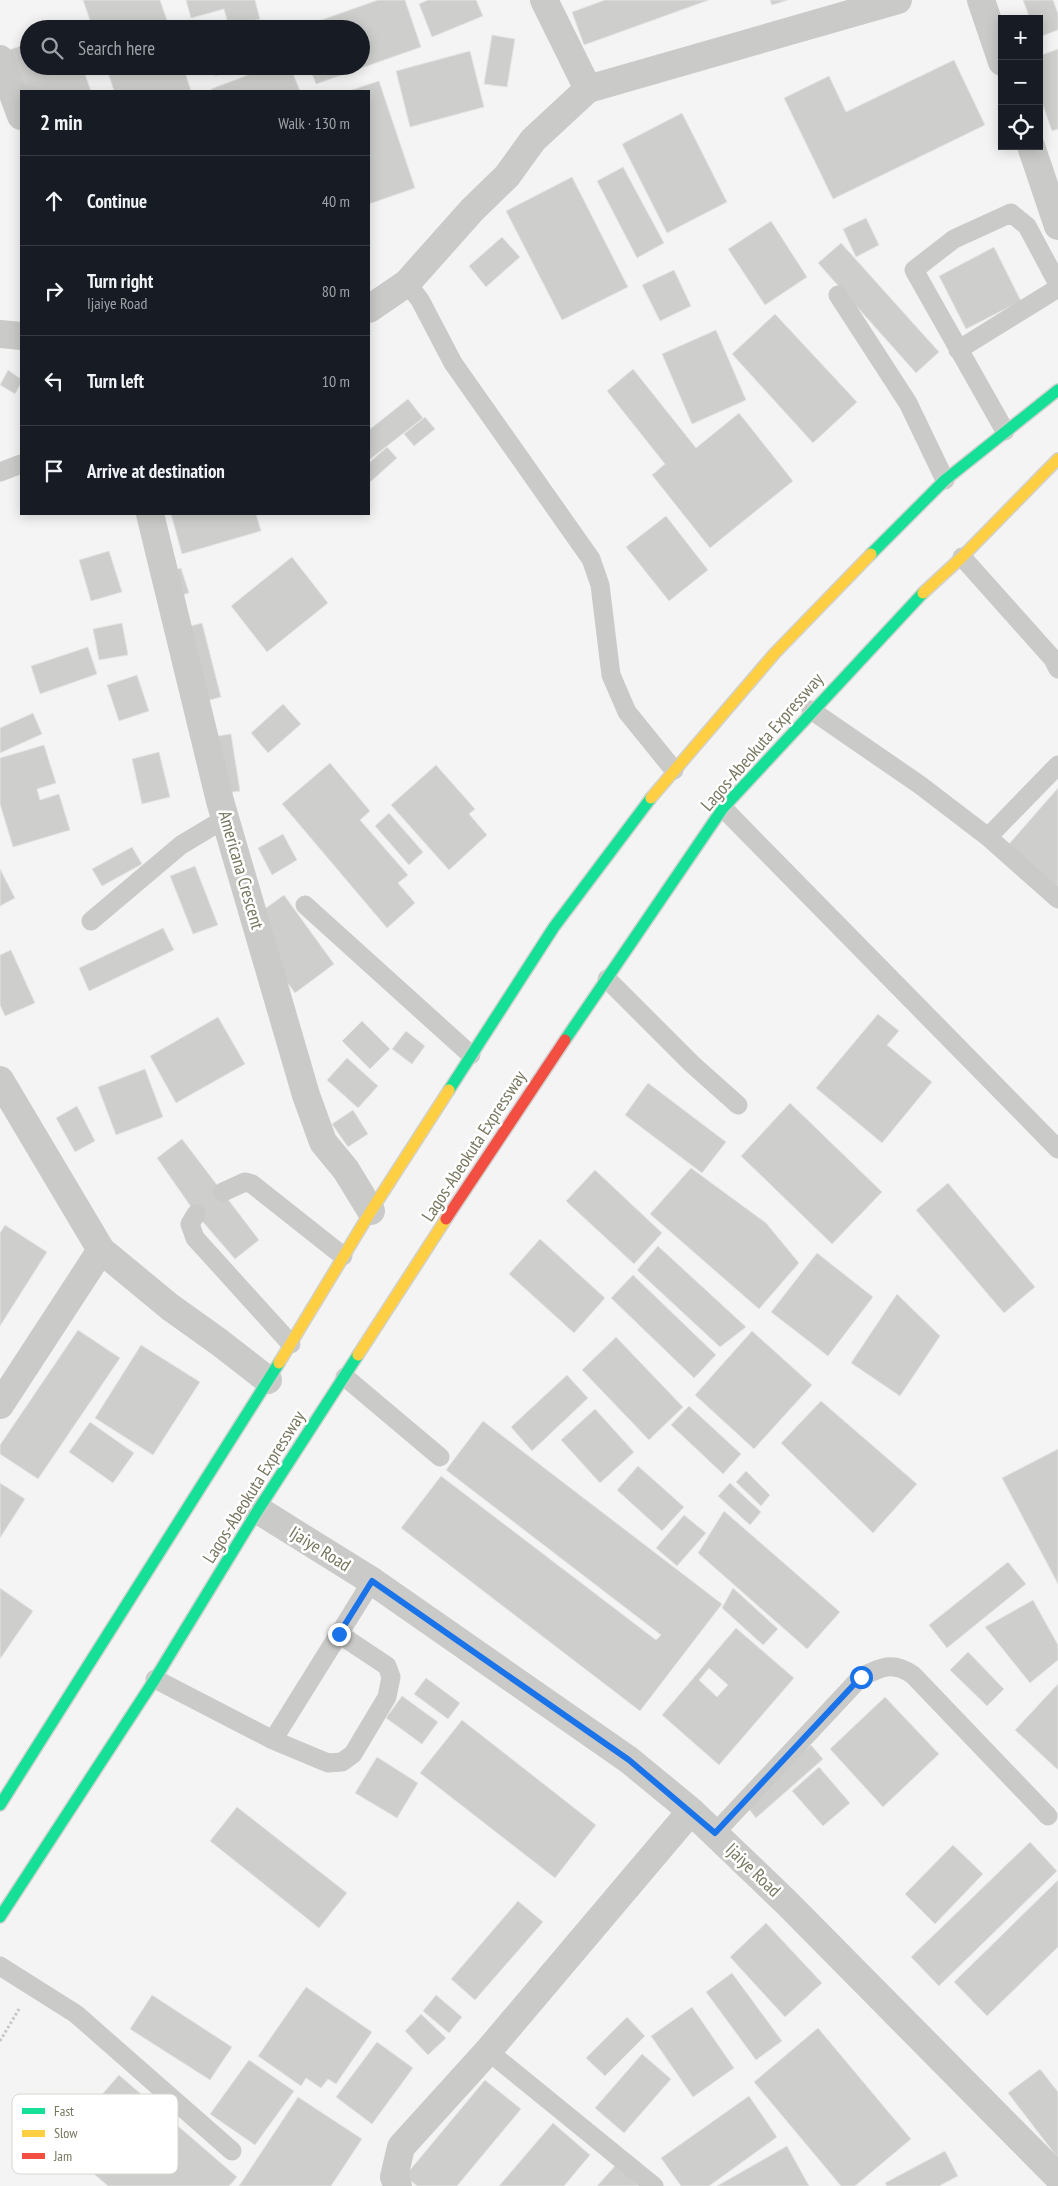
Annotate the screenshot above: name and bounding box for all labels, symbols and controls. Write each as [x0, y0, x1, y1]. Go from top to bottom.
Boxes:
map controls [998, 15, 1043, 150]
button: + [998, 15, 1043, 60]
search box [20, 20, 370, 75]
icon: search [38, 34, 66, 62]
text: Search here [78, 36, 155, 60]
button: − [998, 60, 1043, 105]
button: locate [998, 105, 1043, 150]
text: 2 min [40, 109, 82, 136]
text: Walk · 130 m [278, 113, 350, 133]
icon: ahead [40, 187, 68, 215]
text: Continue [87, 189, 147, 213]
text: 40 m [322, 191, 350, 211]
text: Turn right [87, 269, 153, 293]
icon: right [40, 277, 68, 305]
text: 80 m [322, 281, 350, 301]
text: Ijaiye Road [87, 293, 147, 313]
icon: left [40, 367, 68, 395]
text: Turn left [87, 369, 144, 393]
text: 10 m [322, 371, 350, 391]
icon: arrive [40, 457, 68, 485]
text: Arrive at destination [87, 459, 225, 483]
street label: Lagos-Abeokuta Expressway [695, 668, 828, 815]
street label: Americana Crescent [214, 808, 269, 932]
street label: Lagos-Abeokuta Expressway [416, 1066, 531, 1226]
street label: Lagos-Abeokuta Expressway [197, 1406, 310, 1567]
street label: Ijaiye Road [285, 1521, 355, 1576]
route end [328, 1623, 351, 1646]
route start [850, 1666, 873, 1689]
street label: Ijaiye Road [721, 1838, 786, 1901]
legend [12, 2094, 178, 2174]
text: Fast [54, 2102, 74, 2120]
text: Slow [54, 2124, 78, 2142]
text: Jam [53, 2147, 72, 2165]

